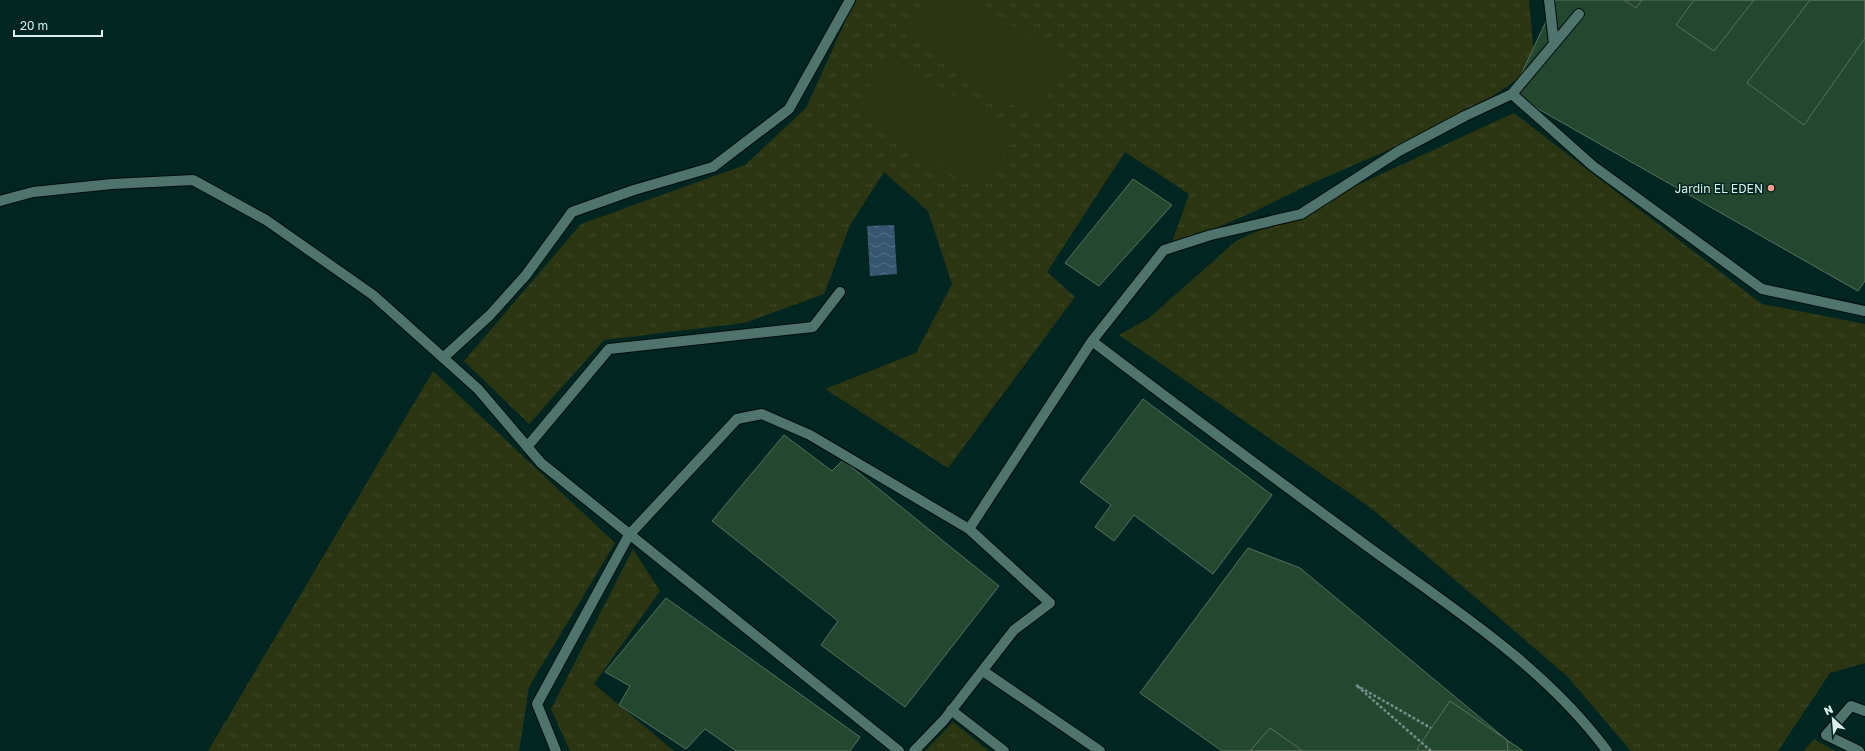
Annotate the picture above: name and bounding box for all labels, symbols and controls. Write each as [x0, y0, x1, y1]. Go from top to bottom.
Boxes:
scale bar [14, 12, 102, 38]
text: 20 m [20, 18, 48, 33]
place label: Jardin EL EDEN [1675, 181, 1763, 196]
marker: Jardin EL EDEN [1766, 183, 1776, 193]
north arrow [1813, 699, 1853, 739]
text: N [1822, 702, 1835, 717]

